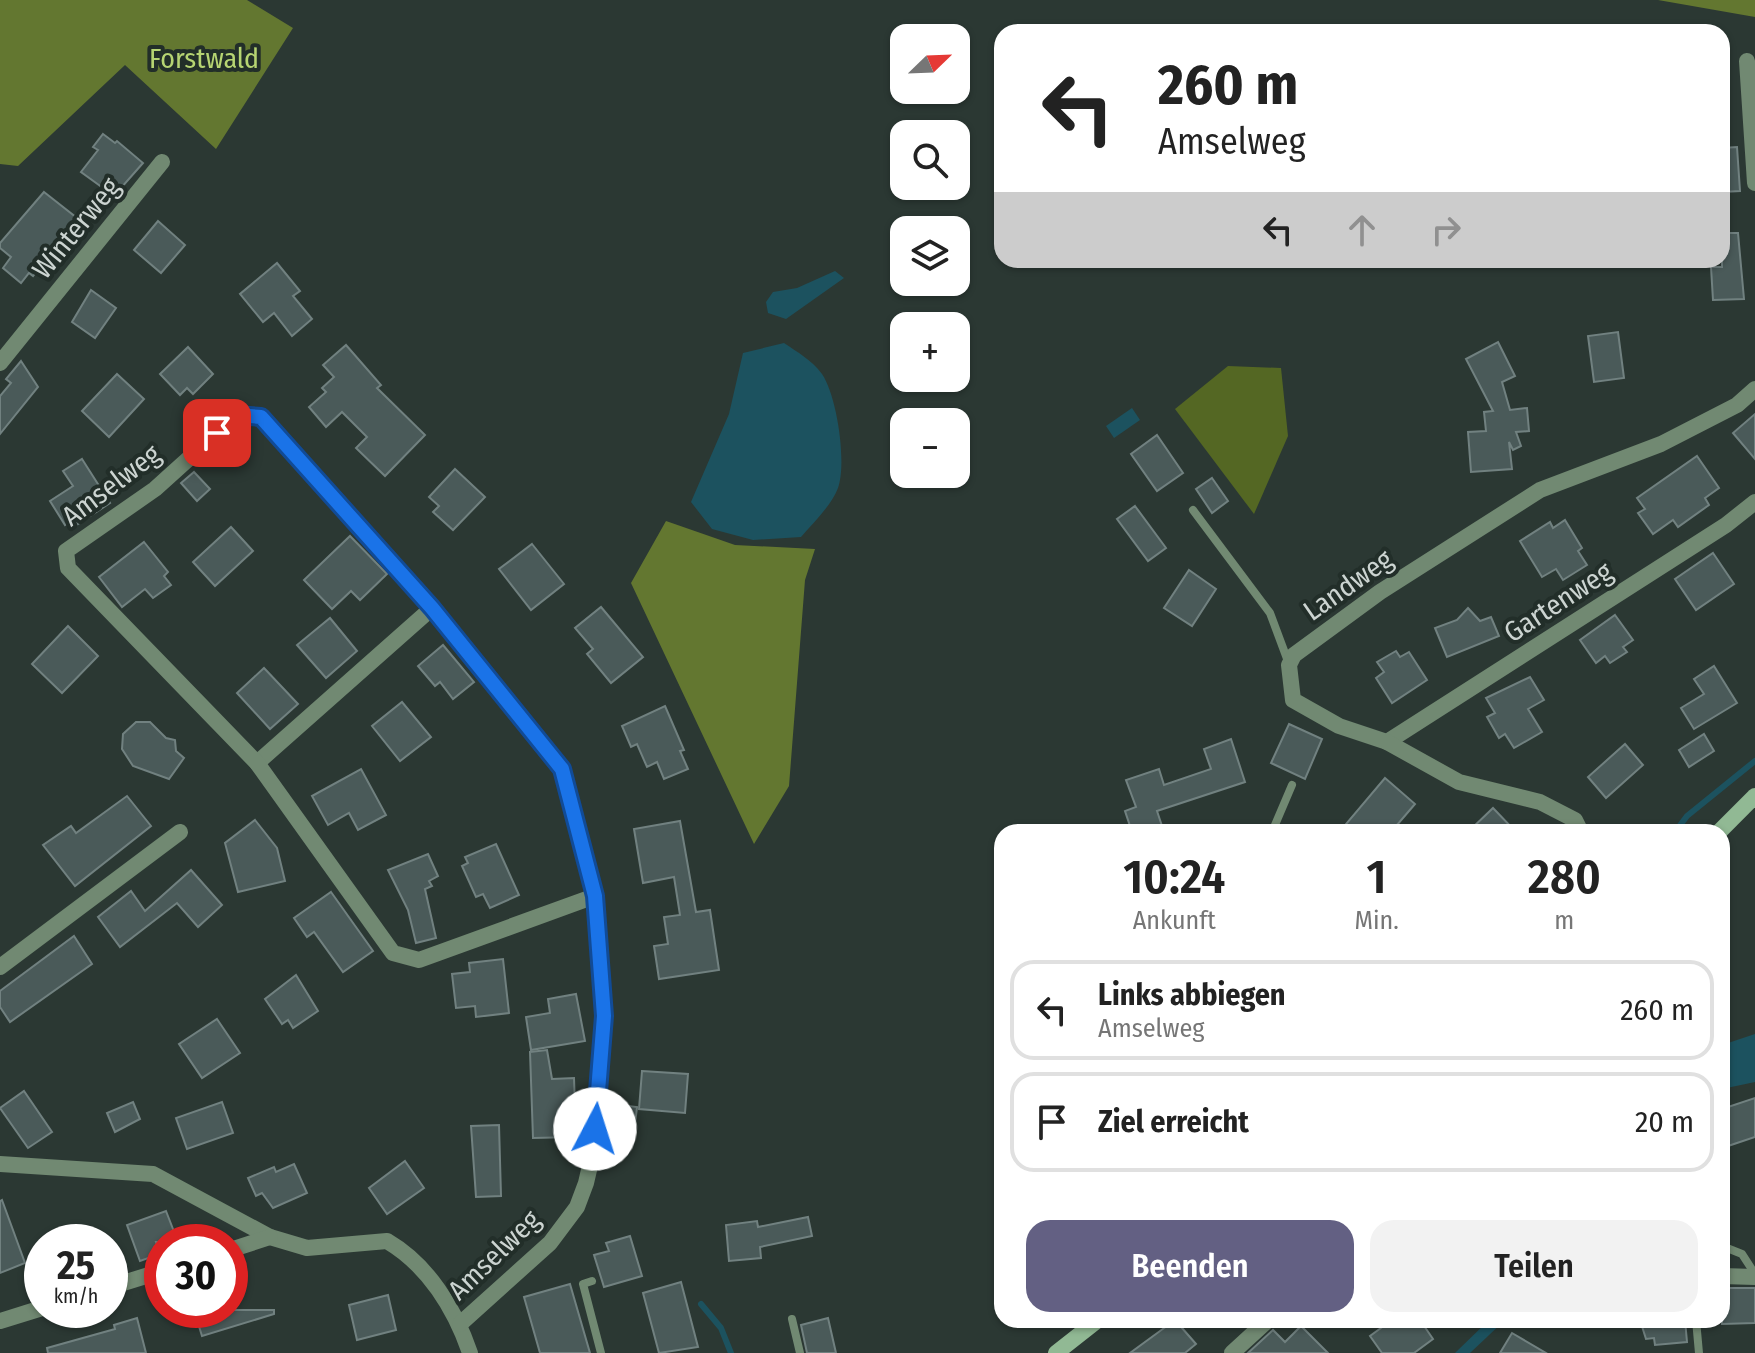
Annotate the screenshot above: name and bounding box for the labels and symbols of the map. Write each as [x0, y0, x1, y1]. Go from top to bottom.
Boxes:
north arrow [890, 24, 970, 104]
park label: Forstwald [149, 42, 259, 75]
street label: Winterweg [25, 170, 127, 285]
pin [183, 399, 251, 467]
street label: Amselweg [55, 437, 167, 533]
street label: Landweg [1297, 542, 1400, 627]
street label: Gartenweg [1498, 554, 1619, 649]
position arrow [553, 1087, 637, 1171]
street label: Amselweg [441, 1203, 547, 1307]
speed limit sign: 30 [144, 1224, 248, 1328]

